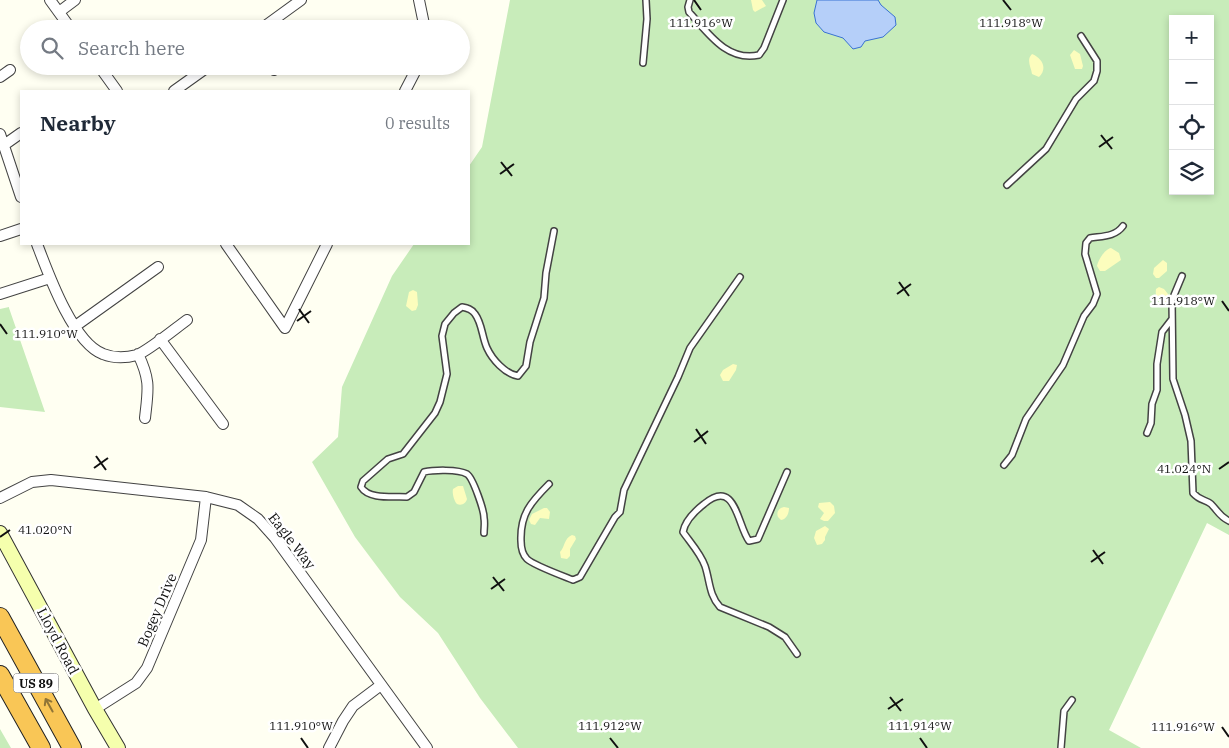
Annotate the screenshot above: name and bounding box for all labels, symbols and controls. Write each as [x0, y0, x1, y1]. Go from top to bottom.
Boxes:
text: 111.916°W [669, 15, 733, 30]
text: 111.918°W [979, 15, 1043, 30]
map controls [1169, 15, 1214, 195]
button: + [1169, 15, 1214, 60]
search box [20, 20, 470, 75]
icon: search [38, 34, 66, 62]
text: Search here [78, 36, 185, 60]
button: − [1169, 60, 1214, 105]
button: locate [1169, 105, 1214, 150]
text: Nearby [40, 109, 116, 137]
text: 0 results [385, 113, 450, 133]
button: layers [1169, 150, 1214, 195]
text: 111.918°W [1151, 293, 1215, 308]
text: 111.910°W [14, 326, 78, 341]
text: 41.024°N [1157, 461, 1211, 476]
street label: Eagle Way [264, 509, 320, 573]
text: 41.020°N [18, 522, 72, 537]
street label: Bogey Drive [133, 570, 181, 650]
street label: Lloyd Road [33, 605, 83, 678]
road number: US 89 [14, 674, 58, 692]
one-way arrow [43, 699, 53, 713]
text: 111.910°W [269, 718, 333, 733]
text: 111.912°W [578, 718, 642, 733]
text: 111.914°W [888, 718, 952, 733]
text: 111.916°W [1151, 719, 1215, 734]

